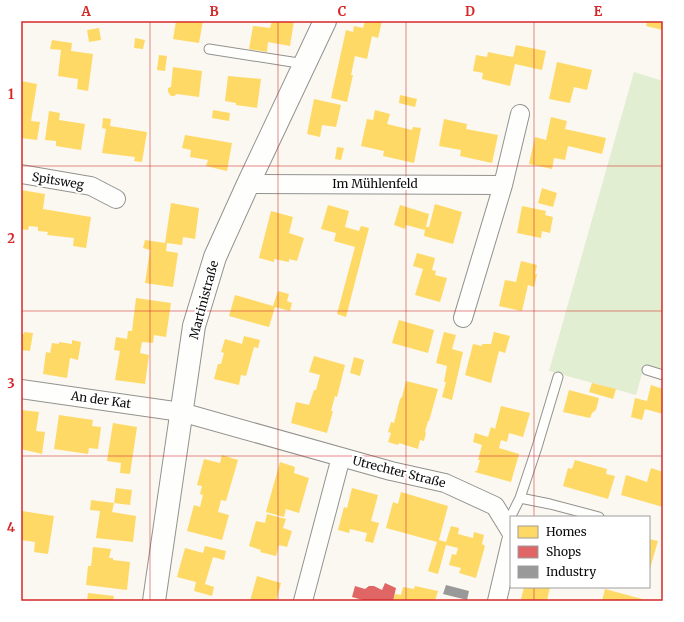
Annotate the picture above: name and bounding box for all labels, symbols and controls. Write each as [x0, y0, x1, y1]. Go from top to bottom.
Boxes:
text: A [80, 3, 91, 20]
text: B [209, 3, 219, 20]
text: C [338, 3, 347, 20]
text: D [465, 3, 475, 20]
text: E [594, 3, 603, 20]
text: 1 [8, 86, 14, 103]
street label: Spitsweg [31, 169, 86, 192]
street label: Im Mühlenfeld [332, 176, 418, 191]
text: 2 [7, 230, 15, 247]
street label: Martinistraße [186, 259, 221, 341]
text: 3 [7, 375, 15, 392]
street label: An der Kat [69, 388, 132, 411]
street label: Utrechter Straße [351, 453, 447, 490]
legend [510, 516, 650, 588]
text: 4 [7, 519, 16, 536]
text: Homes [546, 524, 587, 539]
text: Shops [546, 544, 581, 559]
text: Industry [546, 564, 596, 579]

